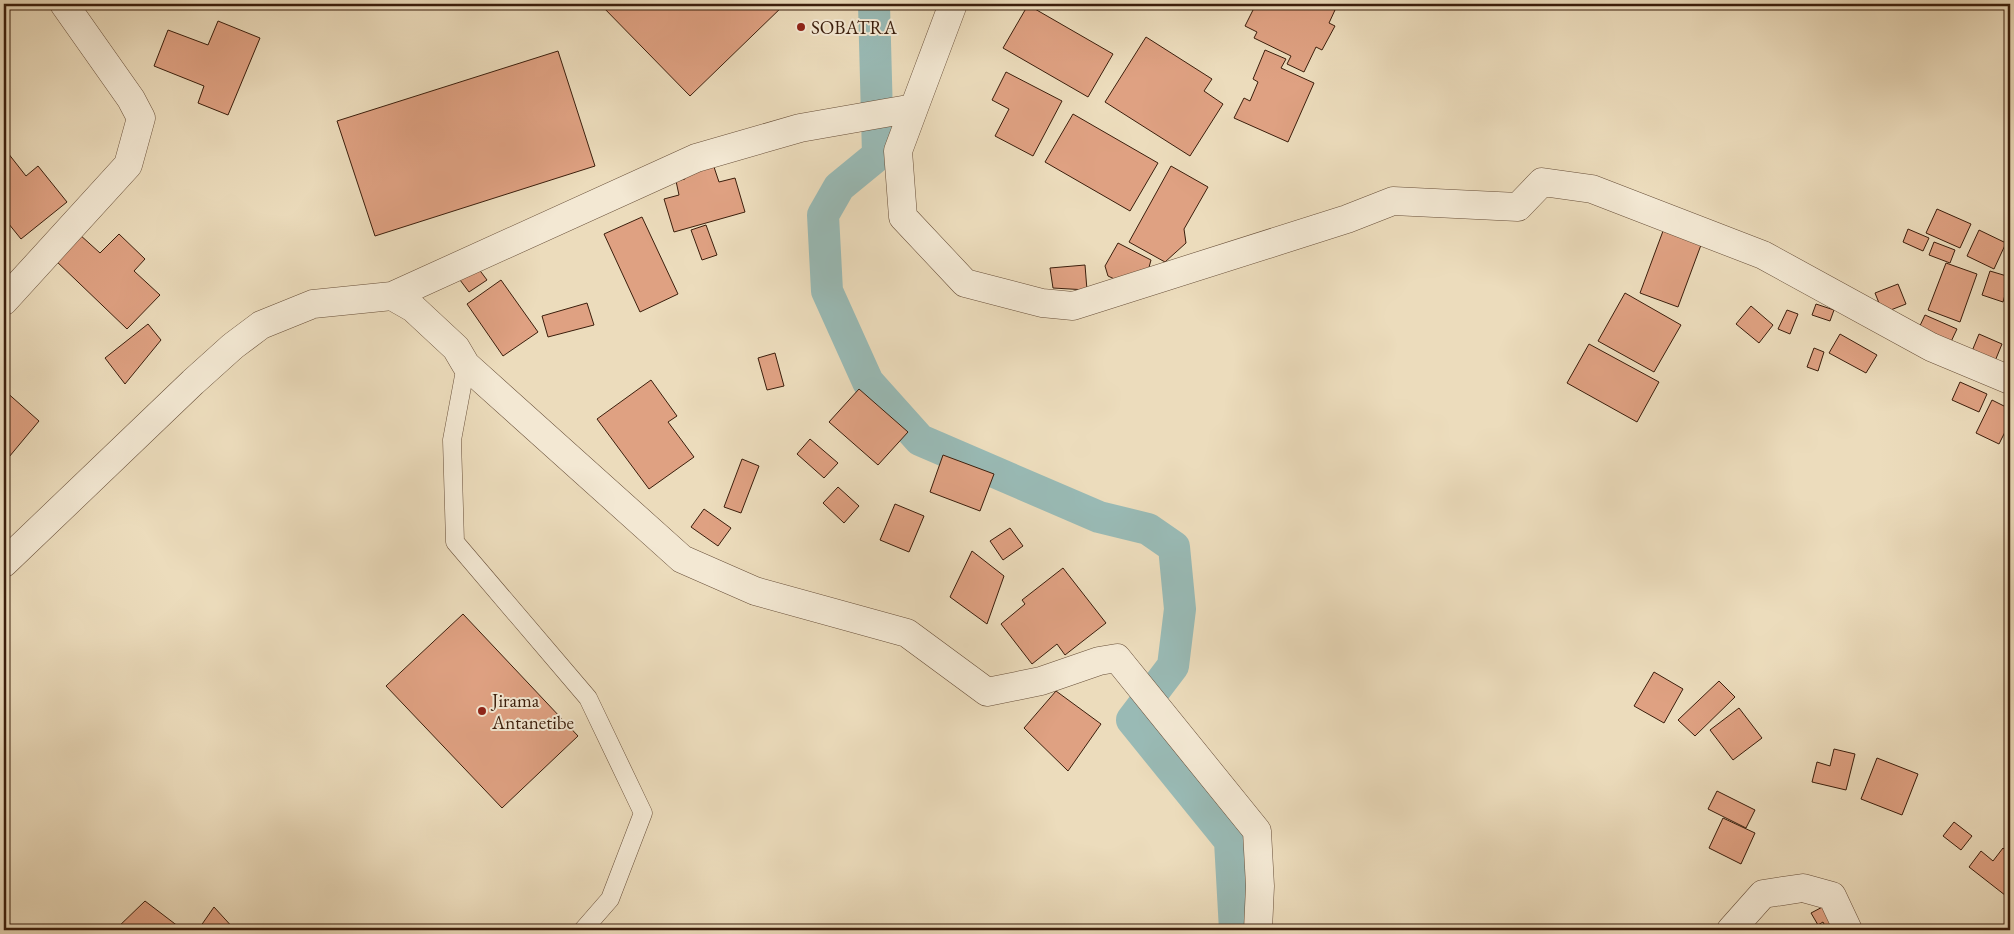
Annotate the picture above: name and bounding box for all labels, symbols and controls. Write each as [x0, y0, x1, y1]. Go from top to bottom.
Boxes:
place label: SOBATRA [811, 15, 898, 40]
marker: SOBATRA [795, 21, 807, 33]
place label: Jirama Antanetibe [490, 688, 574, 735]
marker: Jirama Antanetibe [476, 705, 488, 717]

